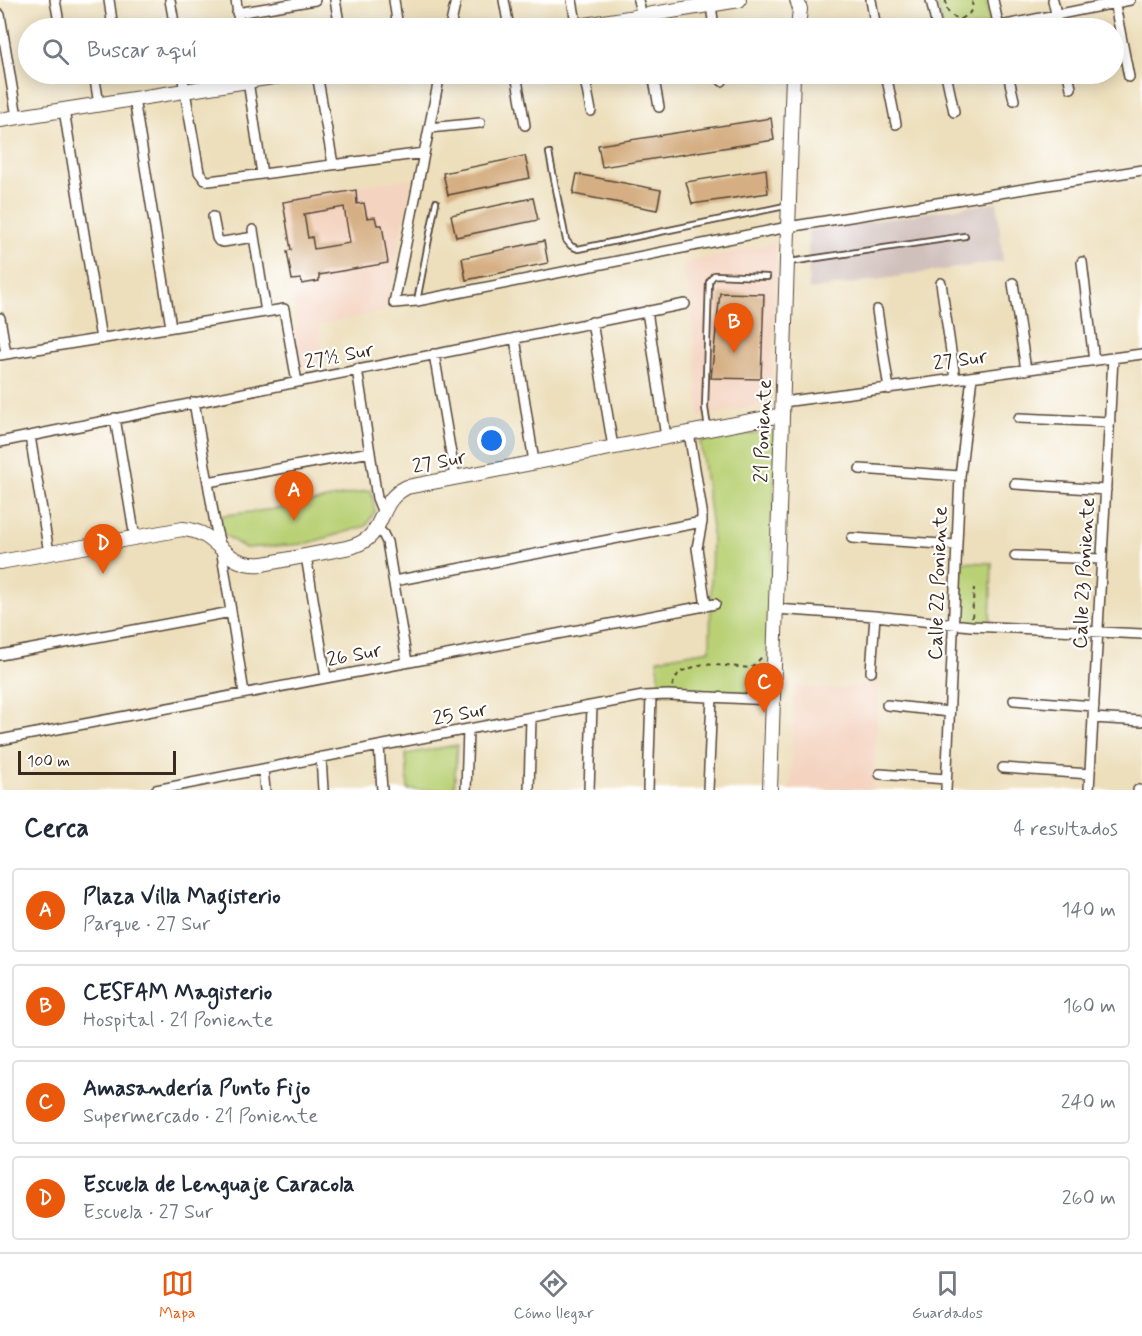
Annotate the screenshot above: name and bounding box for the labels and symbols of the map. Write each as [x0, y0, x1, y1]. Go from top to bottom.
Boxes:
pin: B [714, 304, 754, 353]
street label: 27½ Sur [302, 336, 377, 376]
street label: 27 Sur [931, 343, 990, 378]
street label: 21 Poniente [748, 379, 779, 483]
your location [477, 426, 506, 455]
street label: 27 Sur [410, 444, 469, 481]
pin: A [274, 472, 314, 521]
street label: Calle 23 Poniente [1067, 496, 1102, 650]
street label: Calle 22 Poniente [922, 506, 955, 660]
pin: D [84, 524, 122, 574]
street label: 26 Sur [325, 637, 385, 674]
pin: C [744, 664, 783, 713]
street label: 25 Sur [431, 696, 490, 733]
scale bar [18, 748, 176, 776]

